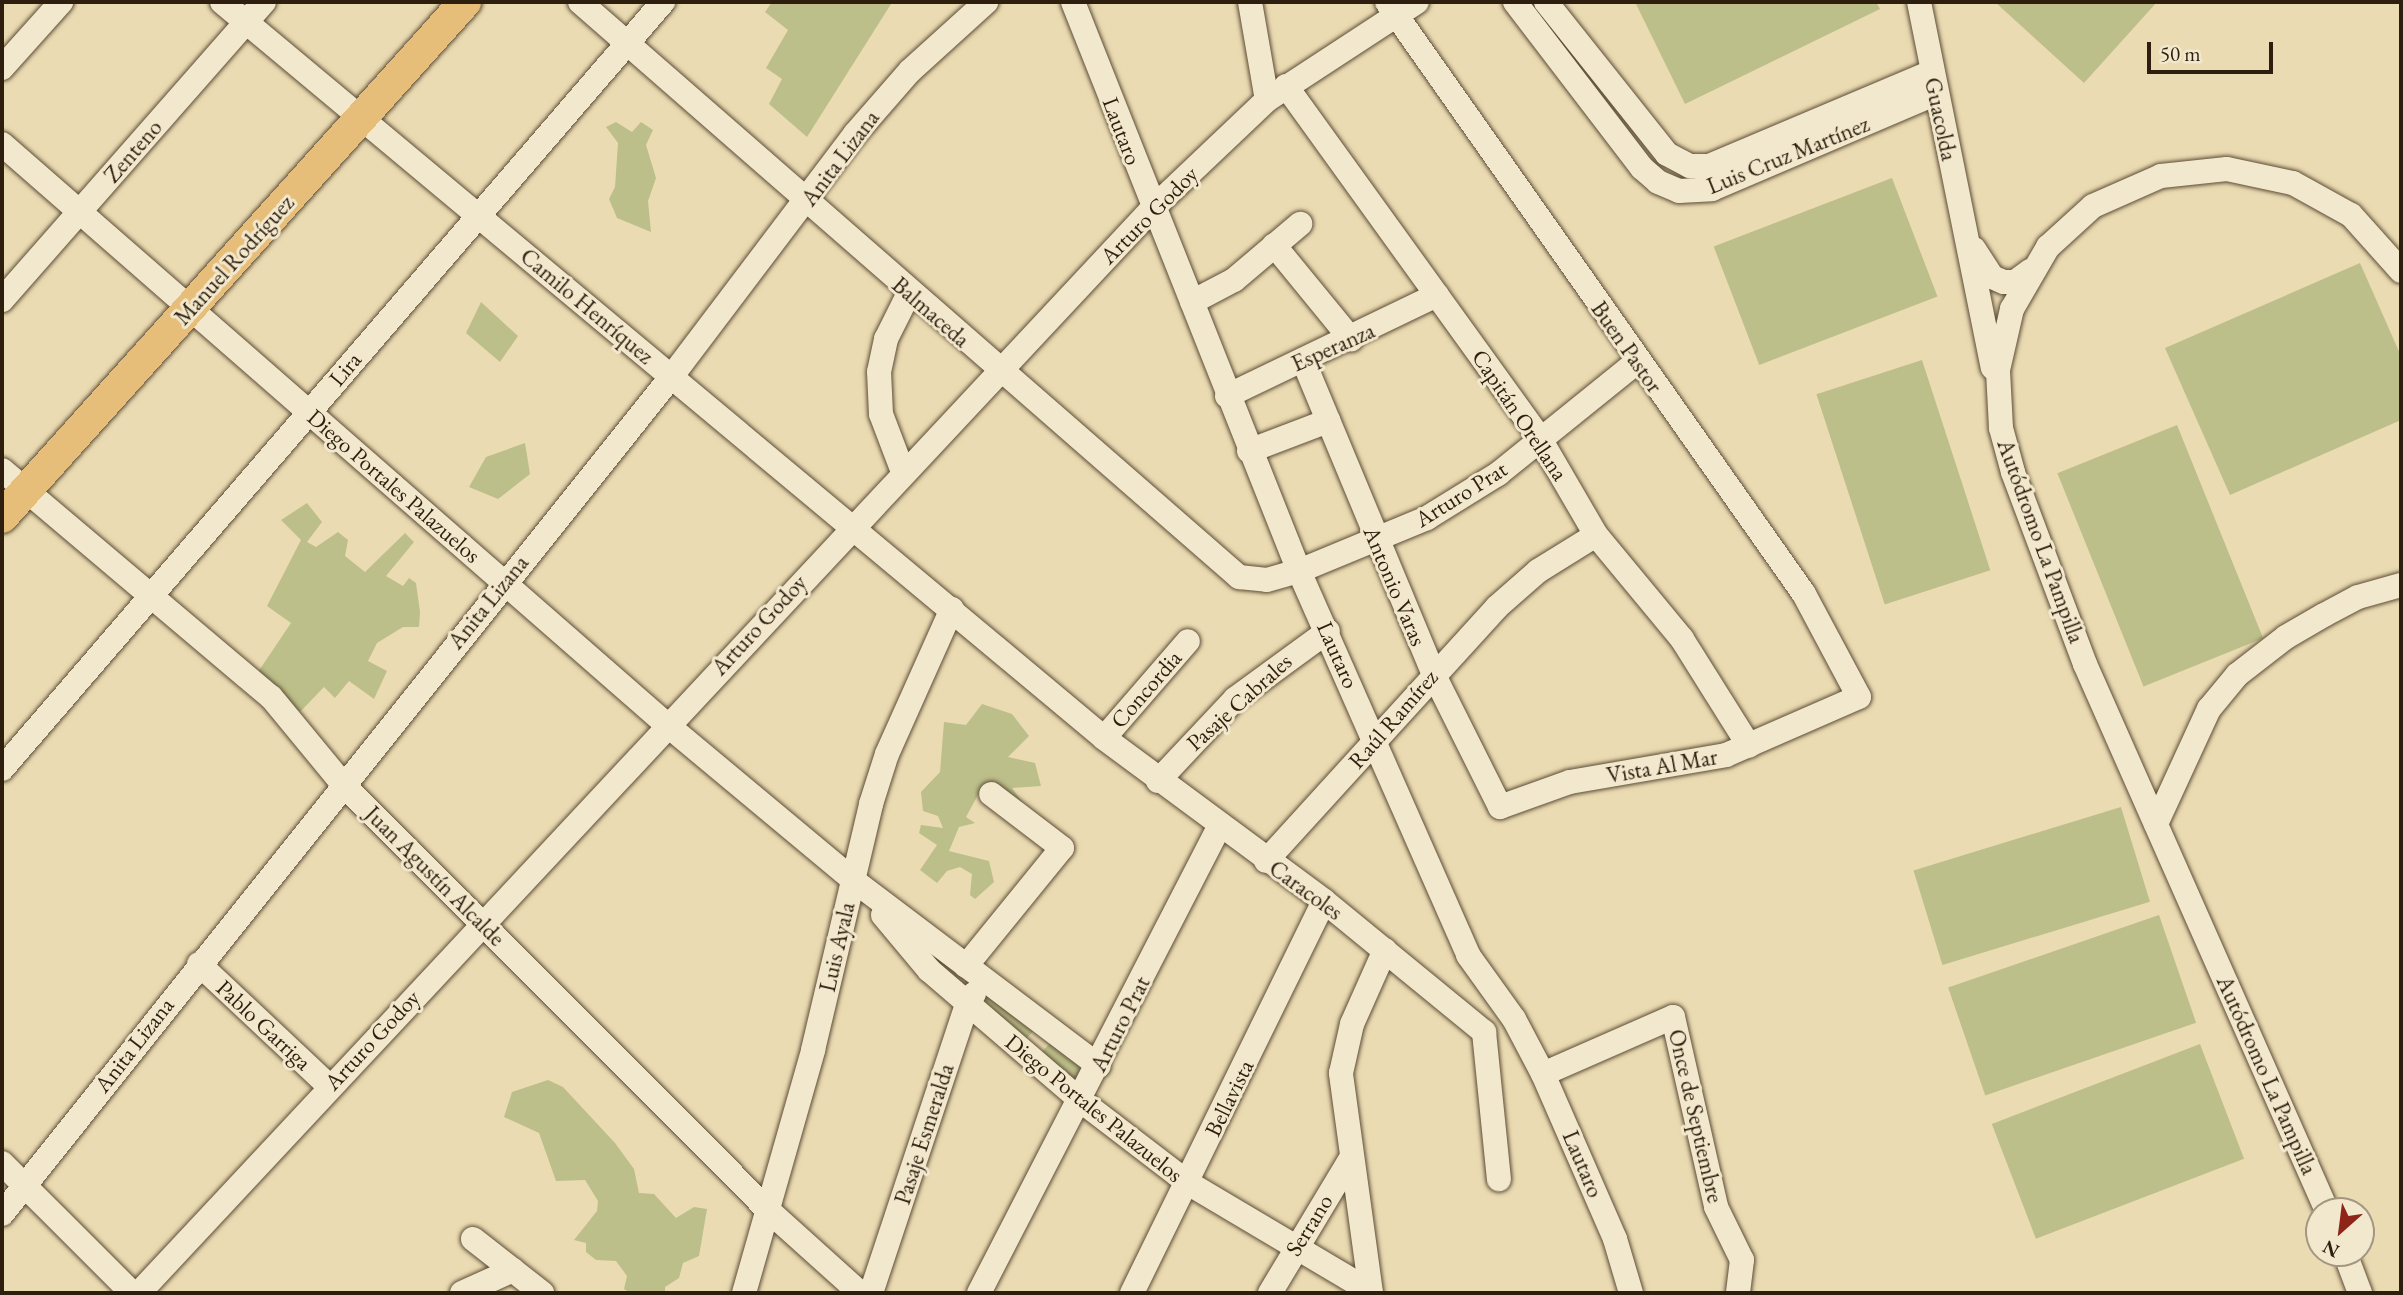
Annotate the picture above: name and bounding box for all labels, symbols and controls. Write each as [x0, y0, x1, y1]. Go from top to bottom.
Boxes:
scale bar [2151, 28, 2277, 72]
text: 50 m [2160, 40, 2201, 67]
street label: Guacolda [1919, 75, 1963, 163]
street label: Lautaro [1097, 93, 1147, 169]
street label: Anita Lizana [795, 105, 885, 211]
street label: Luis Cruz Martínez [1703, 110, 1873, 200]
street label: Zenteno [98, 114, 168, 188]
street label: Arturo Godoy [1094, 160, 1204, 270]
street label: Manuel Rodríguez [168, 189, 300, 331]
street label: Camilo Henríquez [515, 242, 659, 370]
street label: Balmaceda [887, 271, 975, 353]
street label: Buen Pastor [1585, 296, 1669, 398]
street label: Esperanza [1287, 316, 1379, 378]
street label: Capitán Orellana [1466, 344, 1574, 486]
street label: Lira [323, 346, 367, 392]
street label: Diego Portales Palazuelos [302, 403, 486, 569]
street label: Autódromo La Pampilla [1991, 435, 2091, 647]
street label: Arturo Prat [1410, 455, 1512, 533]
street label: Antonio Varas [1357, 522, 1433, 650]
street label: Anita Lizana [442, 549, 534, 655]
street label: Arturo Godoy [706, 569, 812, 681]
street label: Lautaro [1311, 617, 1365, 693]
street label: Concordia [1105, 644, 1187, 734]
street label: Pasaje Cabrales [1181, 648, 1297, 756]
street label: Raúl Ramírez [1342, 664, 1444, 774]
street label: Vista Al Mar [1604, 743, 1720, 789]
street label: Juan Agustín Alcalde [359, 800, 511, 952]
street label: Caracoles [1264, 854, 1348, 926]
street label: Luis Ayala [813, 900, 861, 994]
street label: Autódromo La Pampilla [2211, 971, 2323, 1179]
street label: Arturo Prat [1084, 972, 1156, 1076]
street label: Pablo Garriga [211, 974, 317, 1076]
street label: Arturo Godoy [319, 984, 425, 1096]
street label: Anita Lizana [88, 992, 180, 1098]
street label: Once de Septiembre [1663, 1027, 1729, 1205]
street label: Diego Portales Palazuelos [1000, 1028, 1188, 1188]
street label: Bellavista [1199, 1055, 1259, 1141]
street label: Pasaje Esmeralda [888, 1060, 960, 1208]
street label: Lautaro [1557, 1126, 1609, 1202]
street label: Serrano [1279, 1189, 1339, 1261]
north arrow [2305, 1197, 2375, 1267]
text: N [2318, 1235, 2344, 1264]

